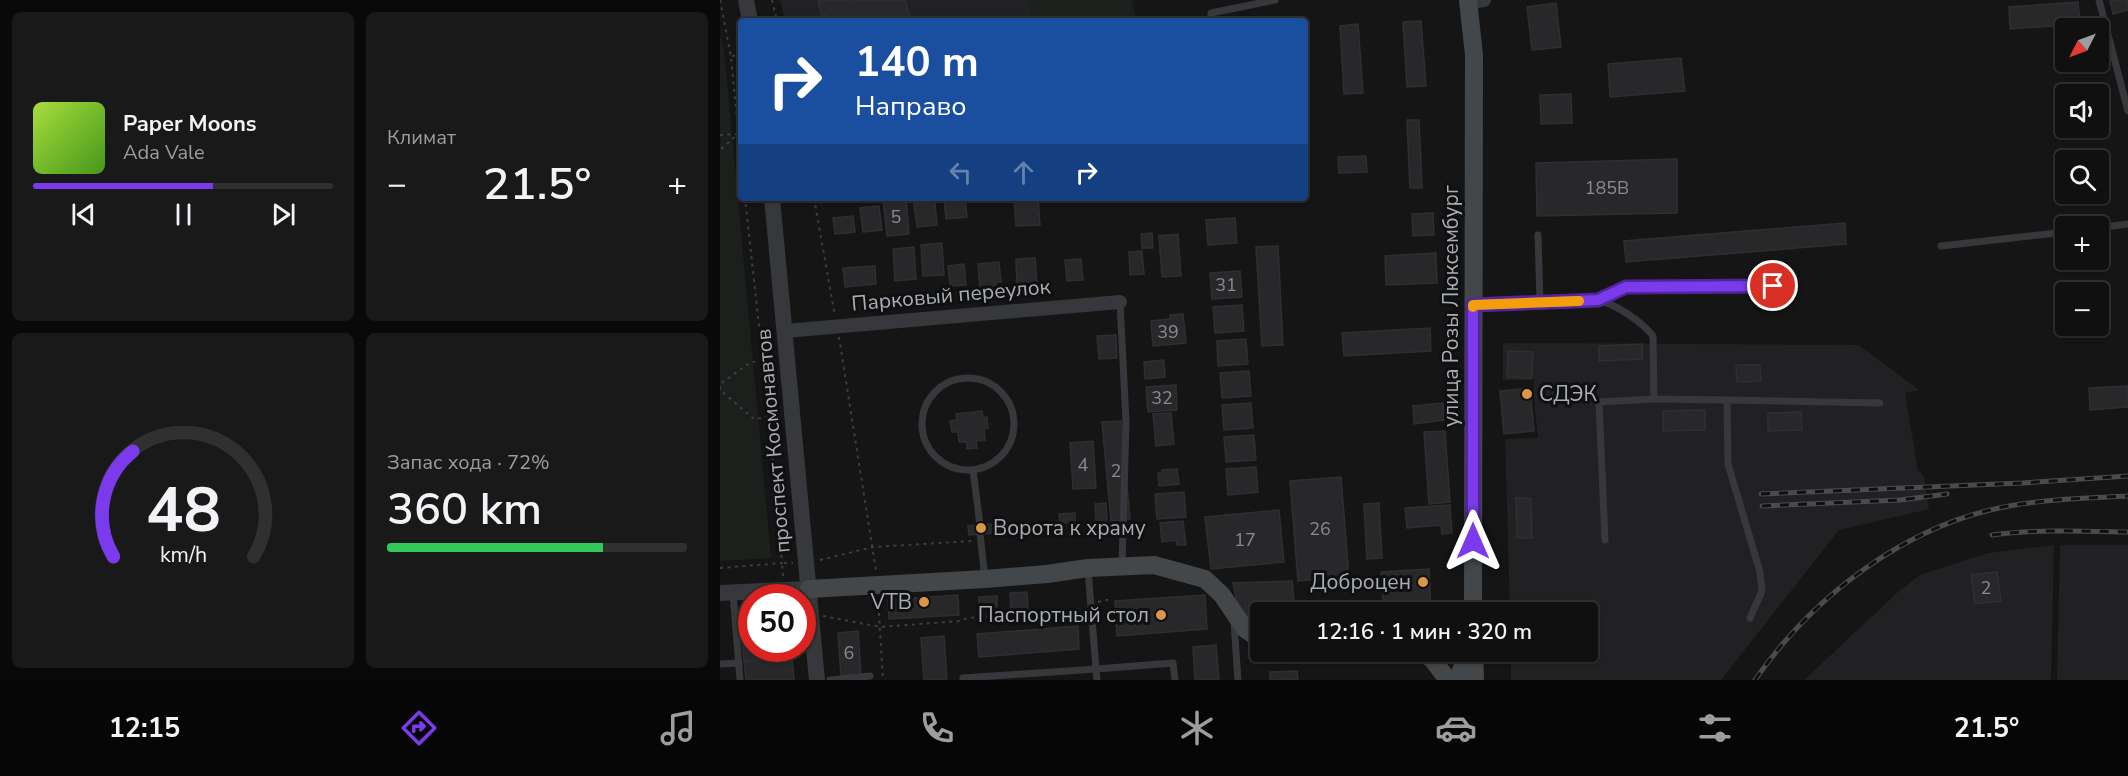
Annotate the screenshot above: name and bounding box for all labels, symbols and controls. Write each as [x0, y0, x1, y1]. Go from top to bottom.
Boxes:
north arrow [2055, 18, 2109, 72]
map controls [2055, 18, 2109, 336]
text: 140 m [855, 34, 979, 91]
icon: right [756, 42, 834, 120]
button: sound [2055, 84, 2109, 138]
text: Направо [855, 88, 966, 125]
text: Paper Moons [123, 109, 257, 139]
text: Климат [387, 124, 456, 151]
text: Ada Vale [123, 139, 205, 166]
button: search [2055, 150, 2109, 204]
text: 21.5° [483, 154, 591, 215]
icon: left [944, 156, 977, 189]
icon: ahead [1007, 156, 1040, 189]
icon: right [1070, 156, 1103, 189]
text: − [387, 162, 407, 207]
text: + [667, 162, 687, 207]
house number: 185В [1585, 176, 1629, 200]
street label: улица Розы Люксембург [1437, 185, 1465, 427]
icon: previous [67, 198, 100, 231]
icon: pause [167, 198, 200, 231]
icon: next [267, 198, 300, 231]
house number: 5 [891, 205, 901, 229]
button: + [2055, 216, 2109, 270]
pin [1747, 260, 1798, 311]
icon: arrive [1756, 269, 1789, 302]
street label: Парковый переулок [850, 272, 1053, 318]
house number: 31 [1215, 273, 1237, 297]
button: − [2055, 282, 2109, 336]
house number: 39 [1157, 320, 1179, 344]
street label: проспект Космонавтов [749, 328, 797, 554]
place label: СДЭК [1539, 380, 1598, 408]
house number: 32 [1151, 386, 1173, 410]
marker: СДЭК [1520, 387, 1534, 401]
text: Запас хода · 72% [387, 449, 550, 476]
house number: 4 [1078, 453, 1089, 477]
house number: 2 [1111, 459, 1121, 483]
text: 48 [146, 468, 220, 553]
text: 360 km [387, 479, 542, 540]
position arrow [1441, 509, 1505, 573]
place label: Ворота к храму [993, 514, 1146, 542]
house number: 26 [1309, 517, 1331, 541]
marker: Ворота к храму [974, 521, 988, 535]
house number: 17 [1234, 528, 1256, 552]
text: km/h [159, 541, 207, 571]
place label: Доброцен [1310, 568, 1411, 596]
marker: Доброцен [1416, 575, 1430, 589]
house number: 2 [1981, 576, 1991, 600]
speed limit sign: 50 [738, 584, 816, 662]
place label: VTB [869, 588, 912, 616]
marker: VTB [917, 595, 931, 609]
place label: Паспортный стол [978, 601, 1149, 629]
marker: Паспортный стол [1154, 608, 1168, 622]
text: 12:16 · 1 мин · 320 m [1316, 617, 1532, 647]
house number: 6 [844, 641, 854, 665]
icon: directions [398, 707, 440, 749]
icon: music [657, 707, 699, 749]
icon: phone [916, 707, 958, 749]
icon: climate [1176, 707, 1218, 749]
icon: car [1435, 707, 1477, 749]
icon: filters [1694, 707, 1736, 749]
text: 12:15 [109, 710, 180, 747]
text: 21.5° [1954, 710, 2019, 747]

